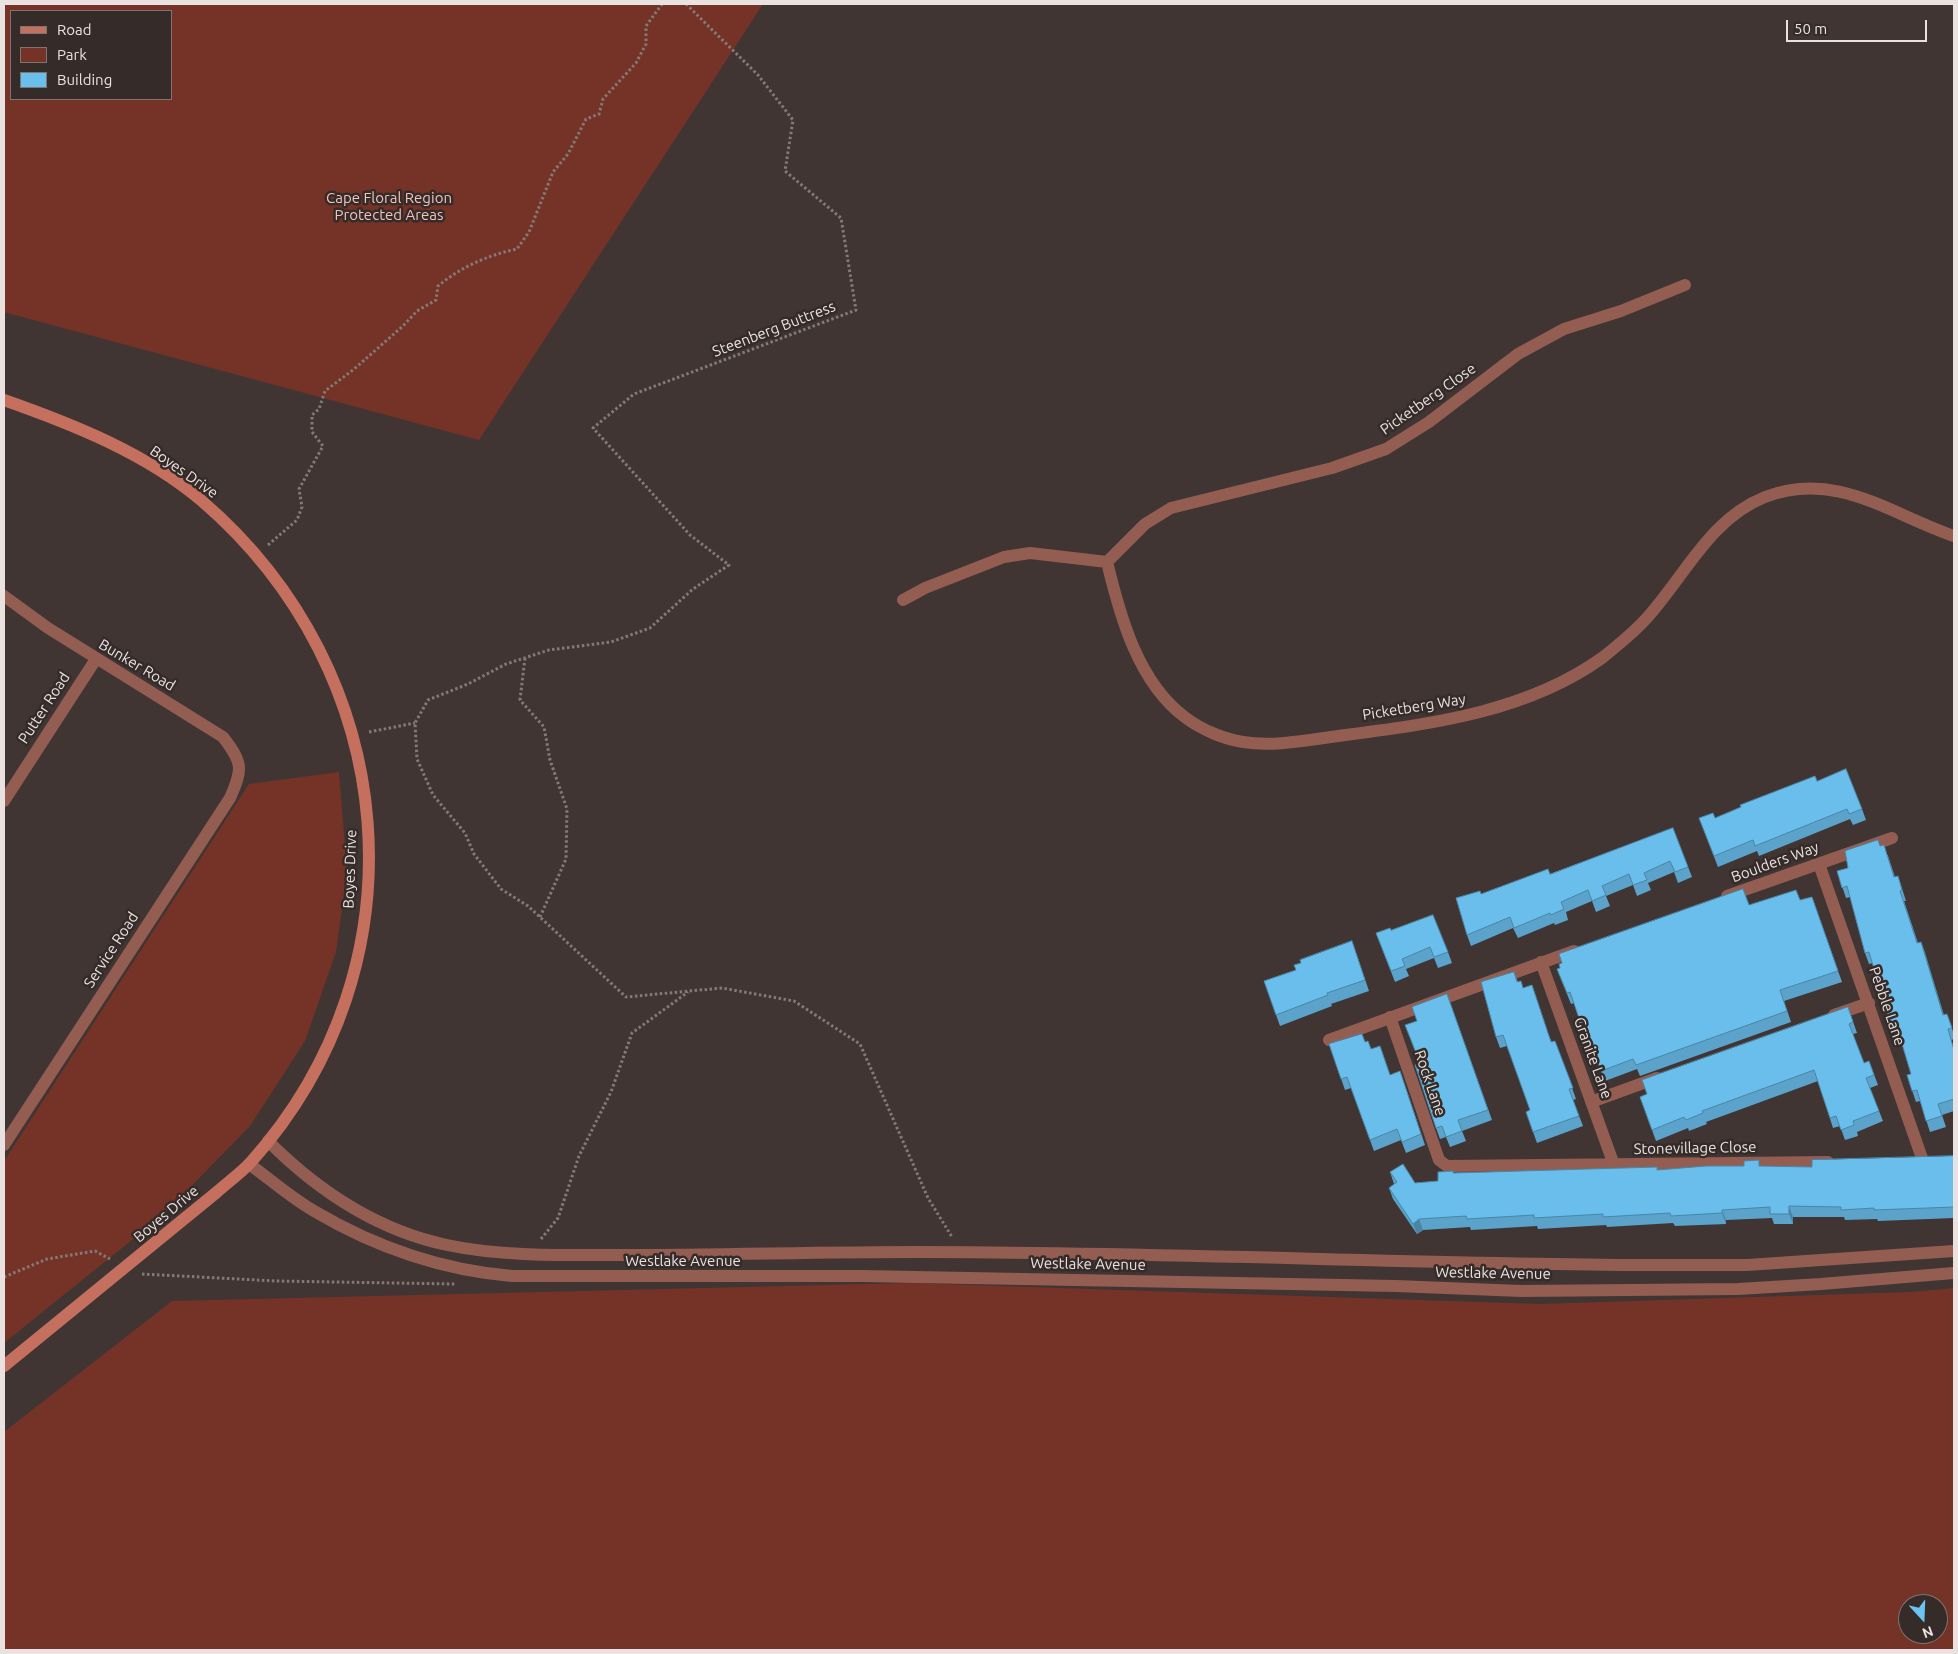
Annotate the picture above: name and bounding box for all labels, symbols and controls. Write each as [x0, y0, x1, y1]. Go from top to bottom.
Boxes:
legend [10, 10, 172, 100]
scale bar [1788, 10, 1929, 42]
text: 50 m [1794, 20, 1827, 37]
text: Road [57, 21, 92, 38]
text: Park [57, 46, 87, 63]
text: Building [57, 71, 112, 88]
park label: Cape Floral Region Protected Areas [326, 189, 452, 224]
street label: Steenberg Buttress [710, 297, 838, 361]
street label: Picketberg Close [1377, 359, 1479, 439]
street label: Boyes Drive [146, 442, 222, 502]
street label: Bunker Road [96, 635, 178, 695]
street label: Putter Road [14, 669, 74, 747]
street label: Picketberg Way [1361, 690, 1467, 724]
street label: Boyes Drive [340, 829, 360, 909]
street label: Boulders Way [1729, 838, 1821, 886]
street label: Service Road [80, 909, 142, 991]
street label: Pebble Lane [1865, 964, 1909, 1048]
street label: Granite Lane [1570, 1015, 1616, 1101]
street label: Rock Lane [1410, 1048, 1450, 1118]
street label: Stonevillage Close [1633, 1138, 1757, 1158]
street label: Boyes Drive [130, 1182, 202, 1246]
street label: Westlake Avenue [625, 1252, 741, 1270]
street label: Westlake Avenue [1030, 1254, 1146, 1274]
street label: Westlake Avenue [1435, 1263, 1551, 1283]
north arrow [1898, 1594, 1948, 1644]
text: N [1920, 1623, 1935, 1641]

